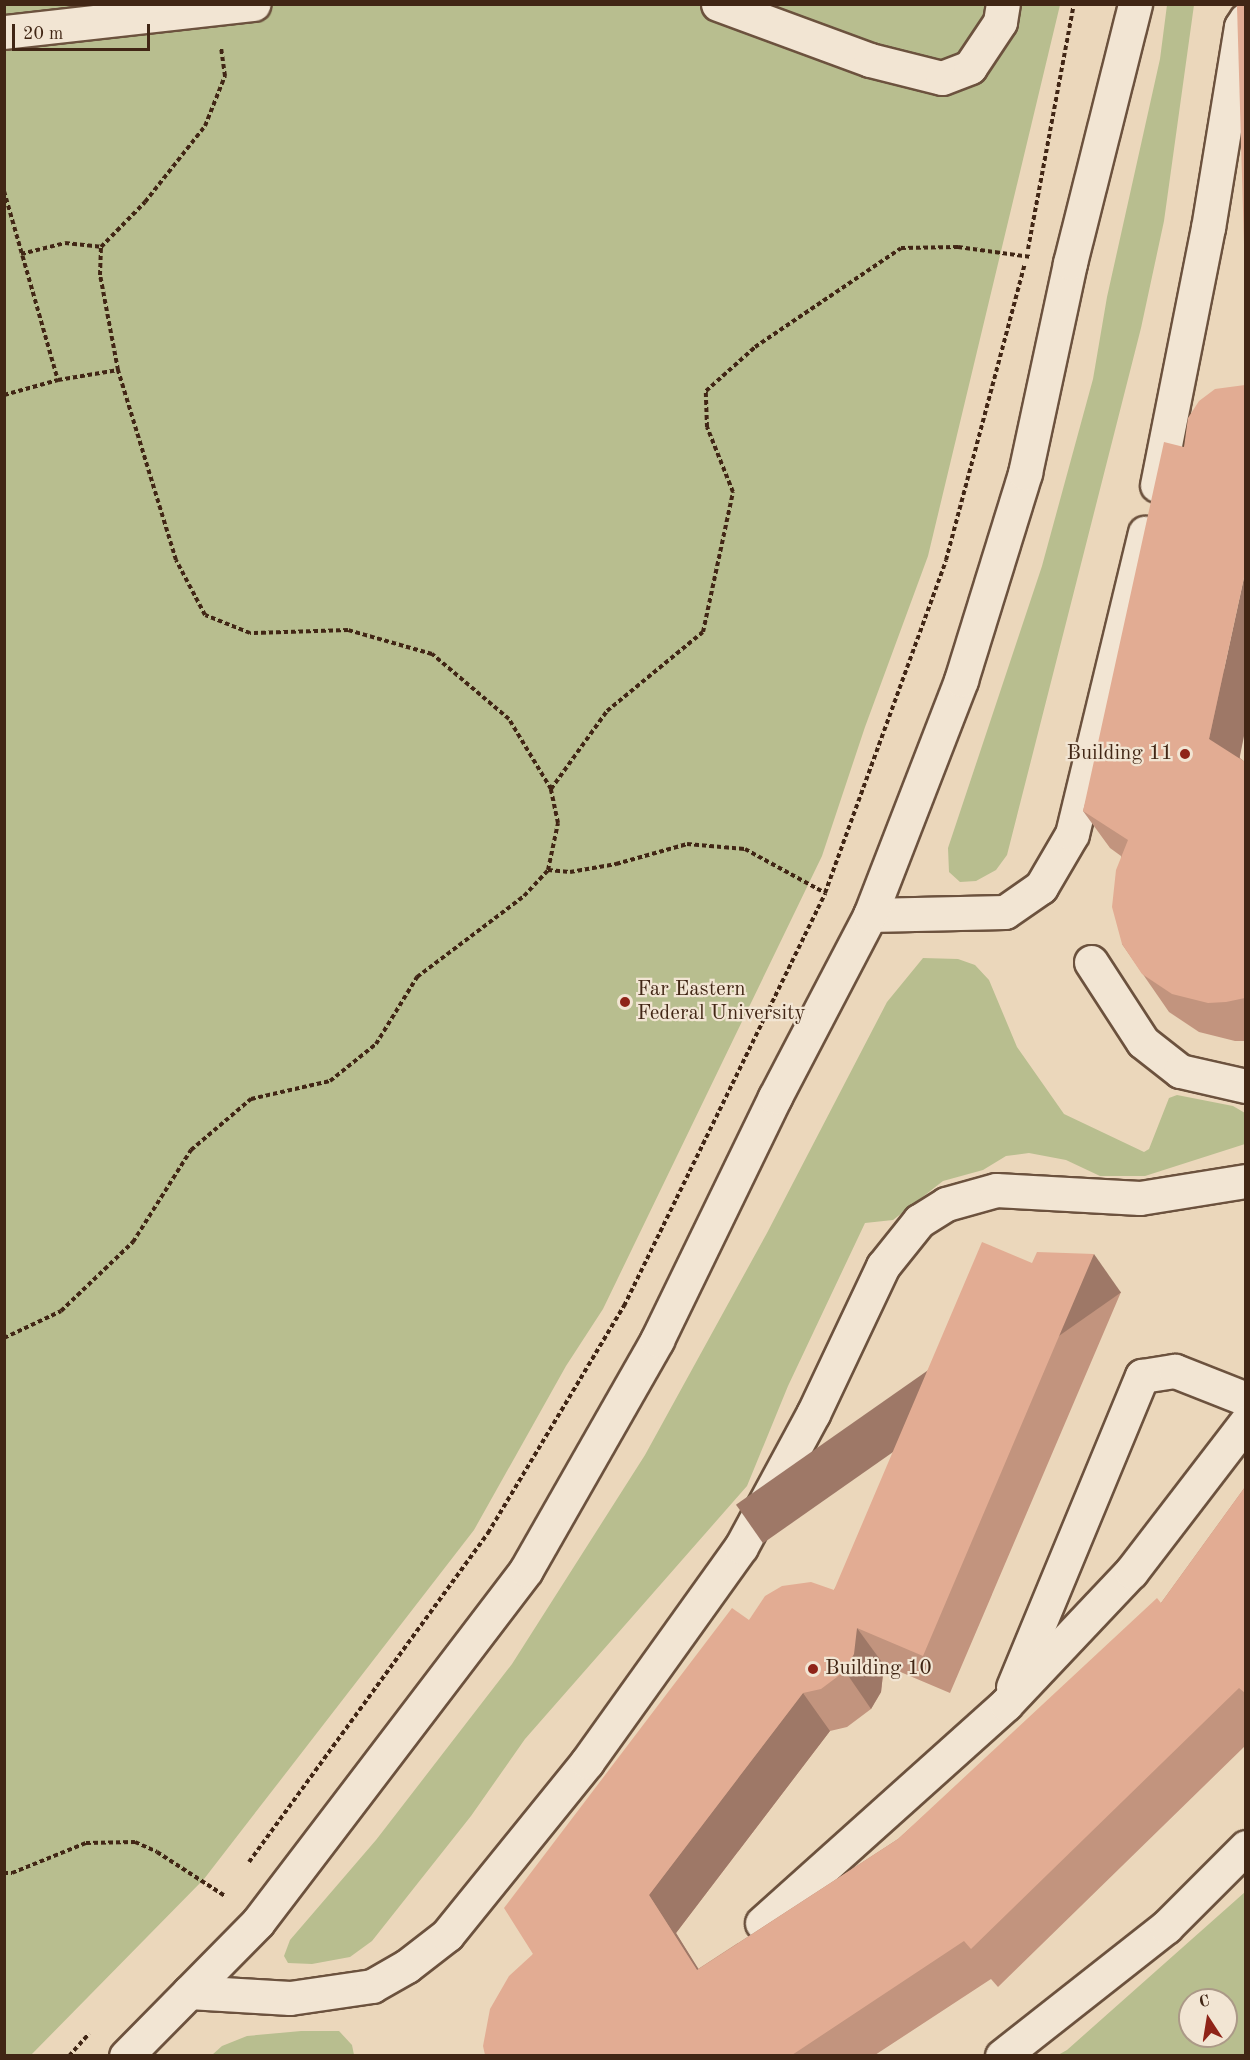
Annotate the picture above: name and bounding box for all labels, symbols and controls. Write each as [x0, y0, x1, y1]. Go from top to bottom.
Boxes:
scale bar [15, 12, 153, 50]
text: 20 m [23, 25, 63, 43]
place label: Building 11 [1066, 741, 1173, 767]
marker: Building 11 [1178, 747, 1192, 761]
place label: Far Eastern Federal University [637, 977, 806, 1027]
marker: Far Eastern Federal University [618, 995, 632, 1009]
place label: Building 10 [825, 1656, 932, 1682]
marker: Building 10 [806, 1662, 820, 1676]
north arrow [1178, 1988, 1238, 2048]
text: С [1198, 1993, 1212, 2011]

